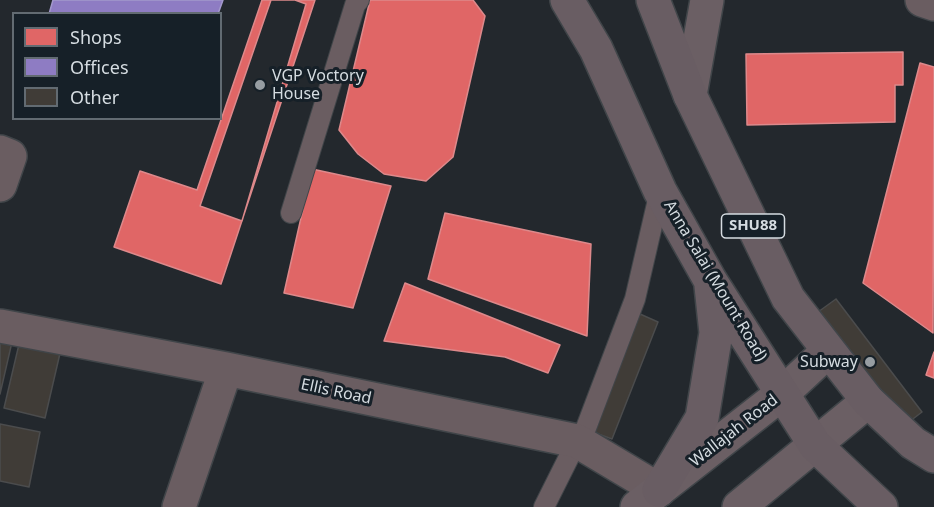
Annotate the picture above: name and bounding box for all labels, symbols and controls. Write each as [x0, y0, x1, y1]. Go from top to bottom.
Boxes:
legend [12, 12, 222, 120]
text: Shops [70, 25, 122, 49]
text: Offices [70, 55, 129, 79]
place label: VGP Voctory House [272, 66, 364, 104]
marker: VGP Voctory House [253, 78, 267, 92]
text: Other [70, 85, 119, 109]
street label: Anna Salai (Mount Road) [659, 197, 771, 365]
road number: SHU88 [722, 214, 784, 238]
place label: Subway [800, 352, 858, 372]
marker: Subway [863, 355, 877, 369]
street label: Ellis Road [299, 375, 373, 409]
street label: Wallajah Road [686, 391, 782, 471]

